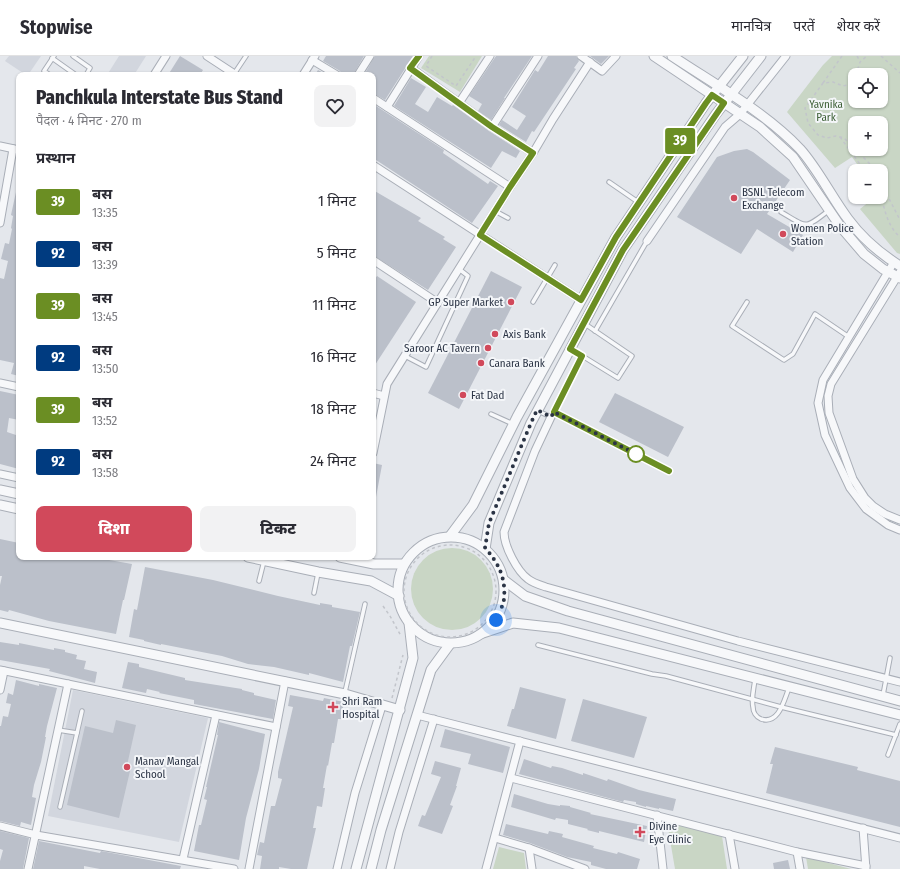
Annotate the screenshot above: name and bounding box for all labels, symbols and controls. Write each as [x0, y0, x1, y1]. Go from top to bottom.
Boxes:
text: Stopwise [20, 16, 93, 39]
text: मानचित्र [731, 18, 771, 35]
text: परतें [793, 18, 815, 35]
text: शेयर करें [837, 18, 880, 35]
map controls [848, 68, 888, 204]
button: locate [848, 68, 888, 108]
button: heart [314, 85, 356, 127]
text: Panchkula Interstate Bus Stand [36, 86, 283, 109]
park label: Yavnika Park [809, 98, 843, 124]
text: पैदल · 4 मिनट · 270 m [36, 113, 142, 128]
button: + [848, 116, 888, 156]
line badge: 39 [662, 128, 698, 154]
text: 39 [673, 132, 687, 149]
text: प्रस्थान [36, 149, 75, 167]
button: − [848, 164, 888, 204]
text: बस [92, 185, 112, 203]
place label: BSNL Telecom Exchange [742, 186, 804, 212]
text: 1 मिनट [318, 192, 356, 210]
text: 39 [51, 193, 65, 210]
marker: BSNL Telecom Exchange [729, 193, 739, 203]
text: 13:35 [92, 205, 118, 220]
place label: Women Police Station [791, 222, 854, 248]
marker: Women Police Station [778, 229, 788, 239]
text: बस [92, 237, 112, 255]
text: 5 मिनट [317, 244, 356, 262]
text: 92 [51, 245, 65, 262]
text: 13:39 [92, 257, 118, 272]
text: बस [92, 289, 112, 307]
text: 11 मिनट [312, 296, 356, 314]
place label: GP Super Market [428, 296, 503, 309]
text: 39 [51, 297, 65, 314]
marker: GP Super Market [506, 297, 516, 307]
text: 13:45 [92, 309, 118, 324]
place label: Axis Bank [503, 328, 547, 341]
marker: Axis Bank [490, 329, 500, 339]
text: बस [92, 341, 112, 359]
place label: Saroor AC Tavern [404, 342, 480, 355]
marker: Saroor AC Tavern [483, 343, 493, 353]
text: 16 मिनट [310, 348, 356, 366]
text: 92 [51, 349, 65, 366]
place label: Canara Bank [489, 357, 546, 370]
marker: Canara Bank [476, 358, 486, 368]
text: 13:50 [92, 361, 118, 376]
place label: Fat Dad [471, 389, 504, 402]
marker: Fat Dad [458, 390, 468, 400]
text: बस [92, 393, 112, 411]
text: 18 मिनट [310, 400, 356, 418]
text: 39 [51, 401, 65, 418]
text: 13:52 [92, 413, 117, 428]
text: बस [92, 445, 112, 463]
unlabelled marker [627, 445, 645, 463]
text: 24 मिनट [310, 452, 356, 470]
text: 92 [51, 453, 65, 470]
text: 13:58 [92, 465, 118, 480]
button: दिशा [36, 506, 192, 552]
button: टिकट [200, 506, 356, 552]
your location [486, 610, 506, 630]
place label: Shri Ram Hospital [342, 695, 382, 721]
marker: Shri Ram Hospital [327, 701, 339, 713]
place label: Manav Mangal School [135, 755, 199, 781]
marker: Manav Mangal School [122, 762, 132, 772]
place label: Divine Eye Clinic [649, 820, 692, 846]
marker: Divine Eye Clinic [634, 826, 646, 838]

